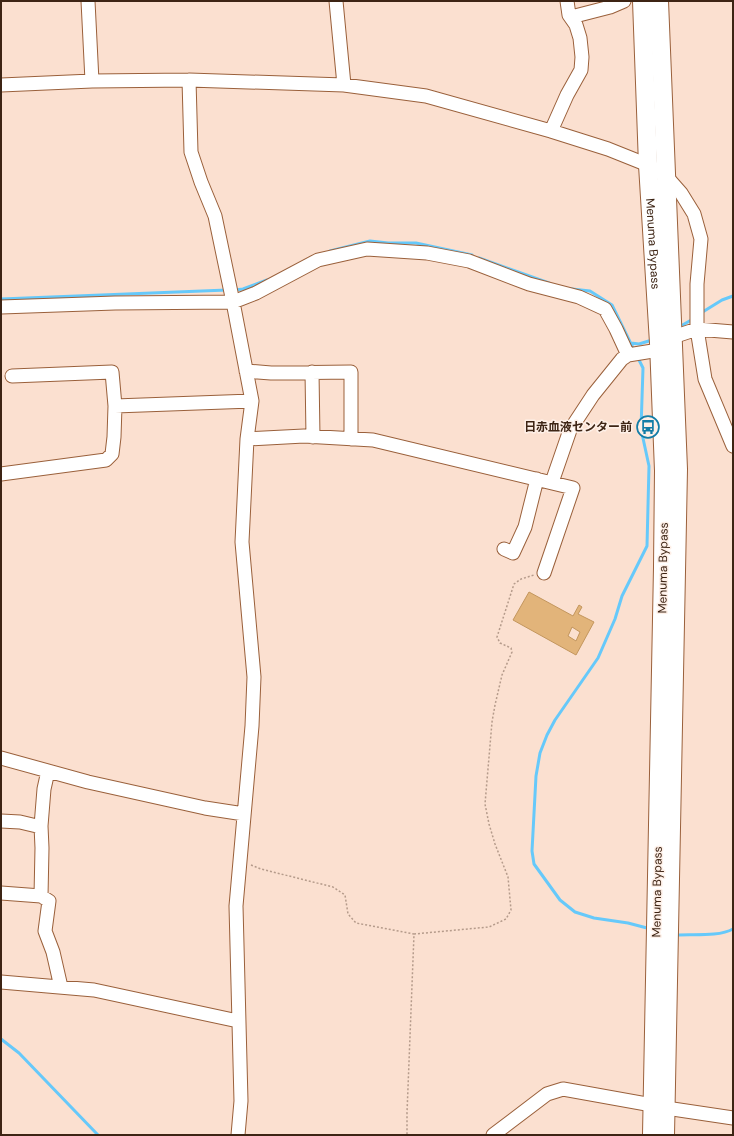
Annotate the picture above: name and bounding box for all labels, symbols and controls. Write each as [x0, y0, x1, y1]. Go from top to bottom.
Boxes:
street label: Menuma Bypass [642, 198, 664, 290]
bus stop icon: 日赤血液センター前 [635, 414, 661, 440]
place label: 日赤血液センター前 [524, 419, 632, 435]
street label: Menuma Bypass [654, 522, 672, 614]
street label: Menuma Bypass [648, 846, 666, 938]

